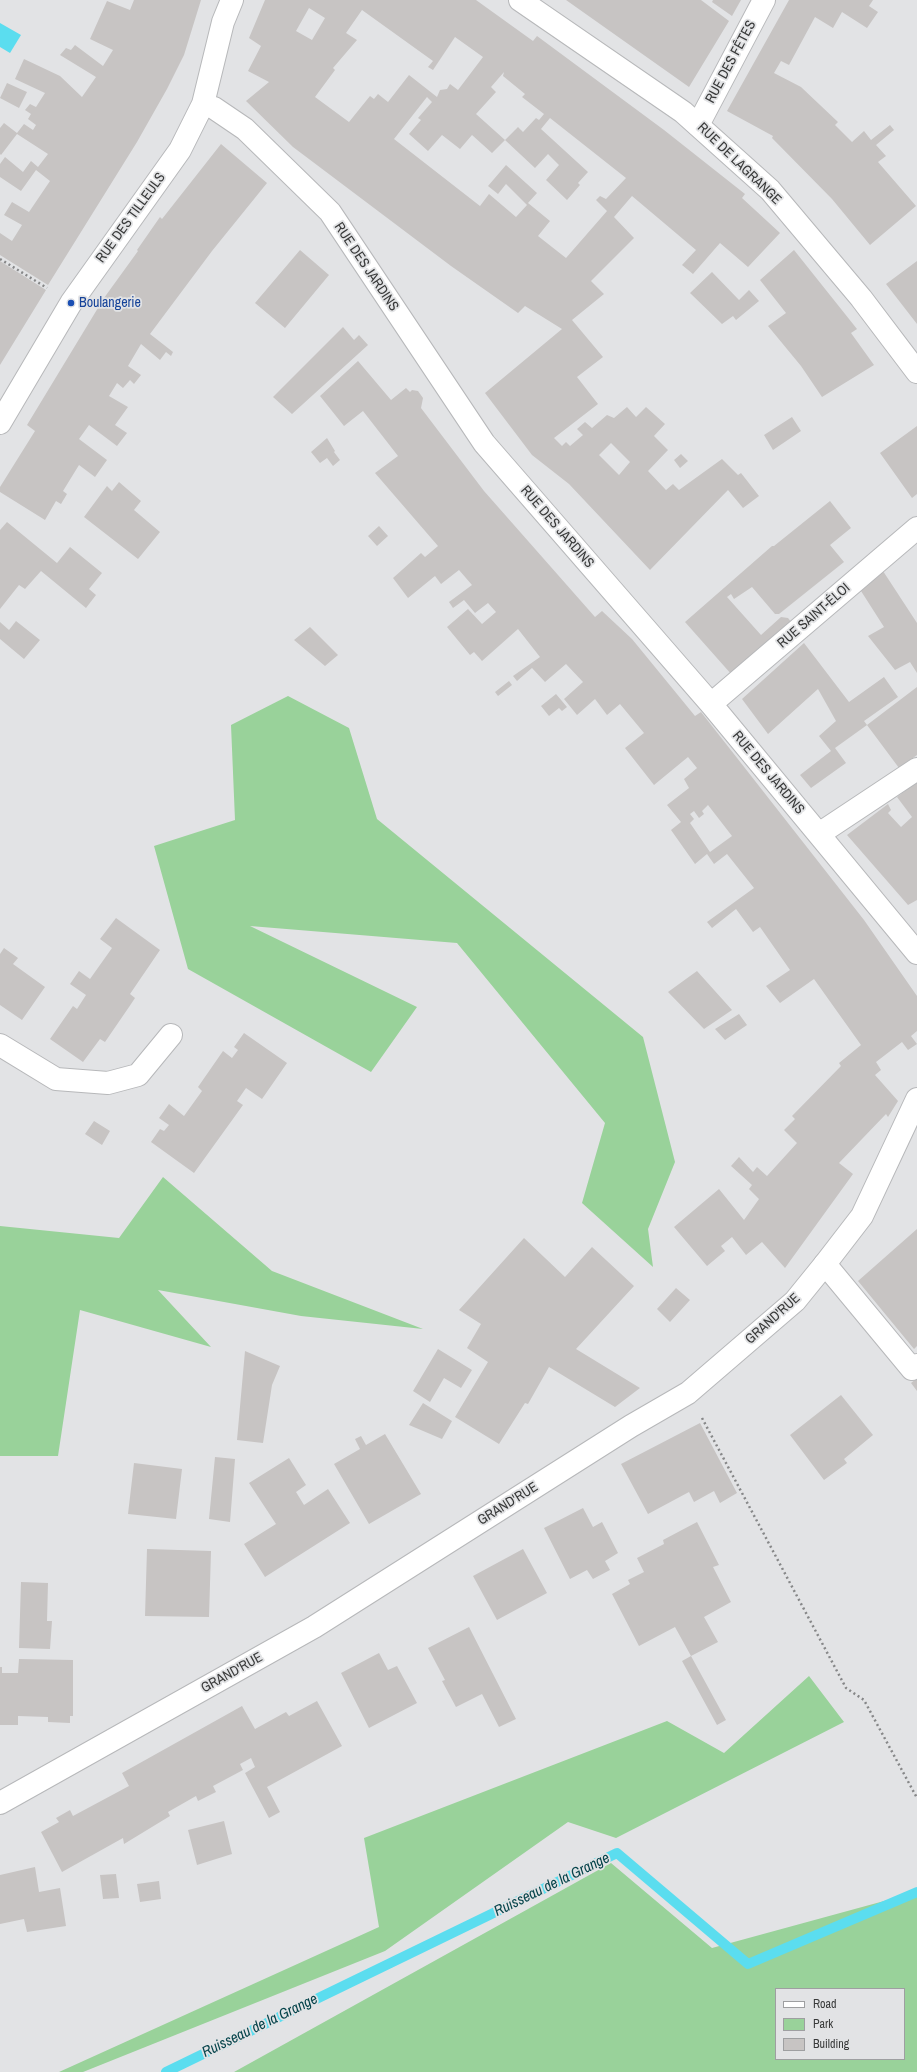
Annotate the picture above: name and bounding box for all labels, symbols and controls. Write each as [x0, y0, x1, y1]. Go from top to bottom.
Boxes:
street label: RUE DES FÊTES [702, 18, 760, 106]
street label: RUE DE LAGRANGE [693, 120, 785, 208]
street label: RUE DES TILLEULS [93, 170, 169, 266]
street label: RUE DES JARDINS [330, 219, 402, 315]
place label: Boulangerie [79, 295, 141, 311]
marker: Boulangerie [66, 298, 76, 308]
street label: RUE DES JARDINS [517, 482, 597, 572]
street label: RUE SAINT-ÉLOI [774, 580, 854, 652]
street label: RUE DES JARDINS [728, 728, 808, 818]
street label: GRAND'RUE [742, 1290, 804, 1348]
street label: GRAND'RUE [475, 1479, 541, 1529]
street label: GRAND'RUE [198, 1649, 266, 1697]
water label: Ruisseau de la Grange [491, 1849, 613, 1921]
legend [775, 1988, 905, 2060]
water label: Ruisseau de la Grange [199, 1990, 321, 2062]
text: Road [813, 1996, 837, 2012]
text: Park [813, 2016, 833, 2032]
text: Building [813, 2036, 849, 2052]

